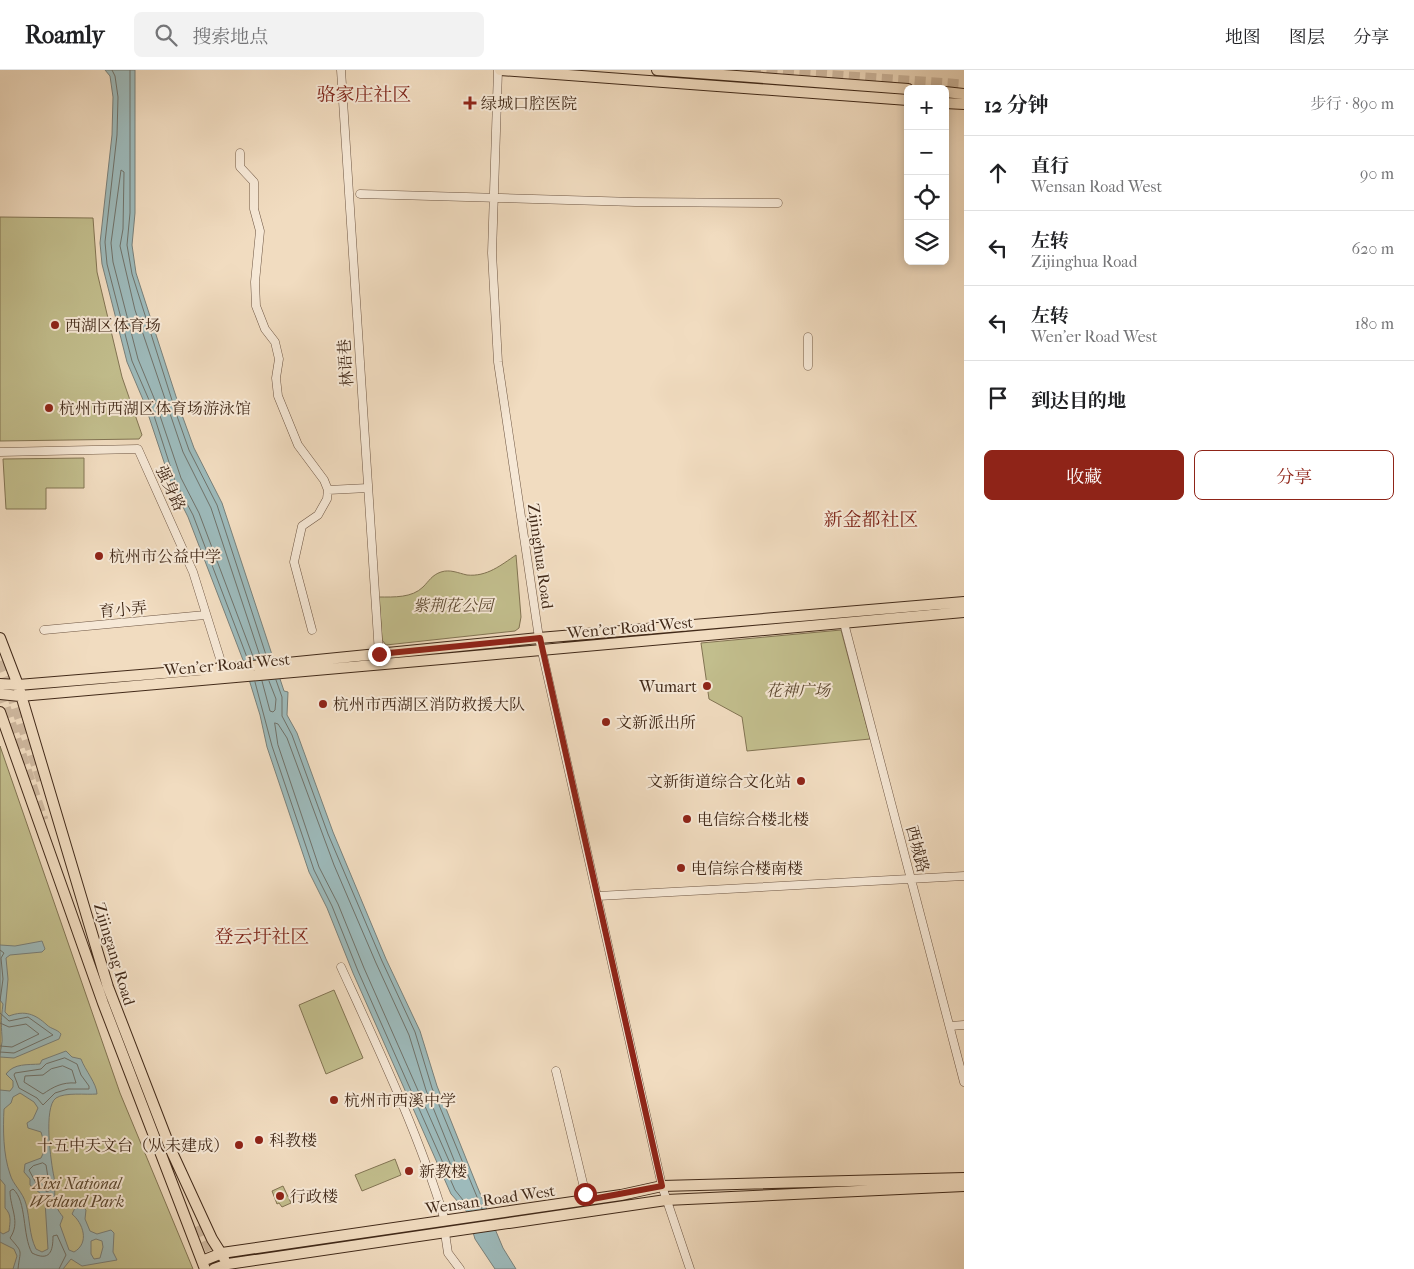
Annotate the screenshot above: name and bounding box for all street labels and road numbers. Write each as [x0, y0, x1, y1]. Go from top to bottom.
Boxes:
street label: 林语巷 [334, 338, 357, 388]
street label: 强身路 [152, 462, 189, 514]
street label: Zijinghua Road [524, 502, 557, 610]
street label: 育小弄 [98, 598, 148, 621]
street label: Wen'er Road West [565, 613, 694, 643]
street label: Wen'er Road West [162, 650, 291, 680]
street label: 西城路 [902, 823, 933, 875]
street label: Zijingang Road [90, 900, 139, 1008]
street label: Wensan Road West [423, 1181, 557, 1218]

